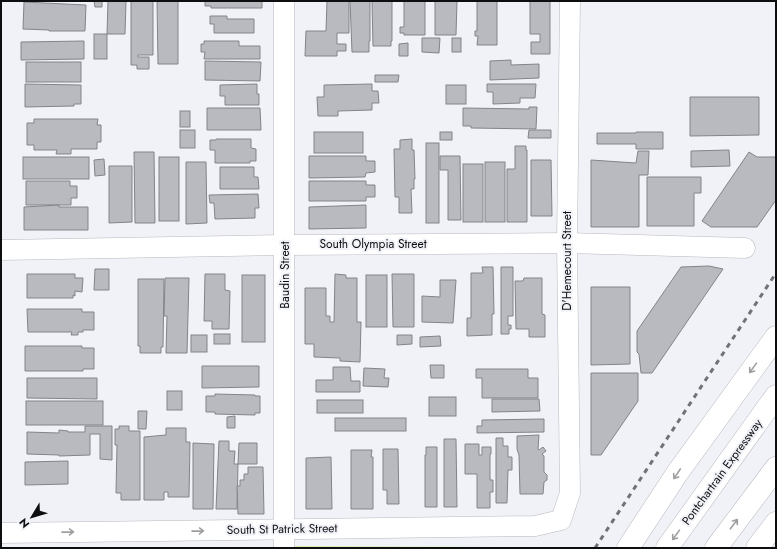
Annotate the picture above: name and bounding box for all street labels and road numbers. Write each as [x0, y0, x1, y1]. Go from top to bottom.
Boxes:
street label: D'Hemecourt Street [558, 211, 576, 311]
street label: South Olympia Street [319, 235, 427, 253]
street label: Baudin Street [276, 241, 294, 309]
street label: Pontchartrain Expressway [677, 415, 767, 529]
street label: South St Patrick Street [227, 519, 338, 539]

